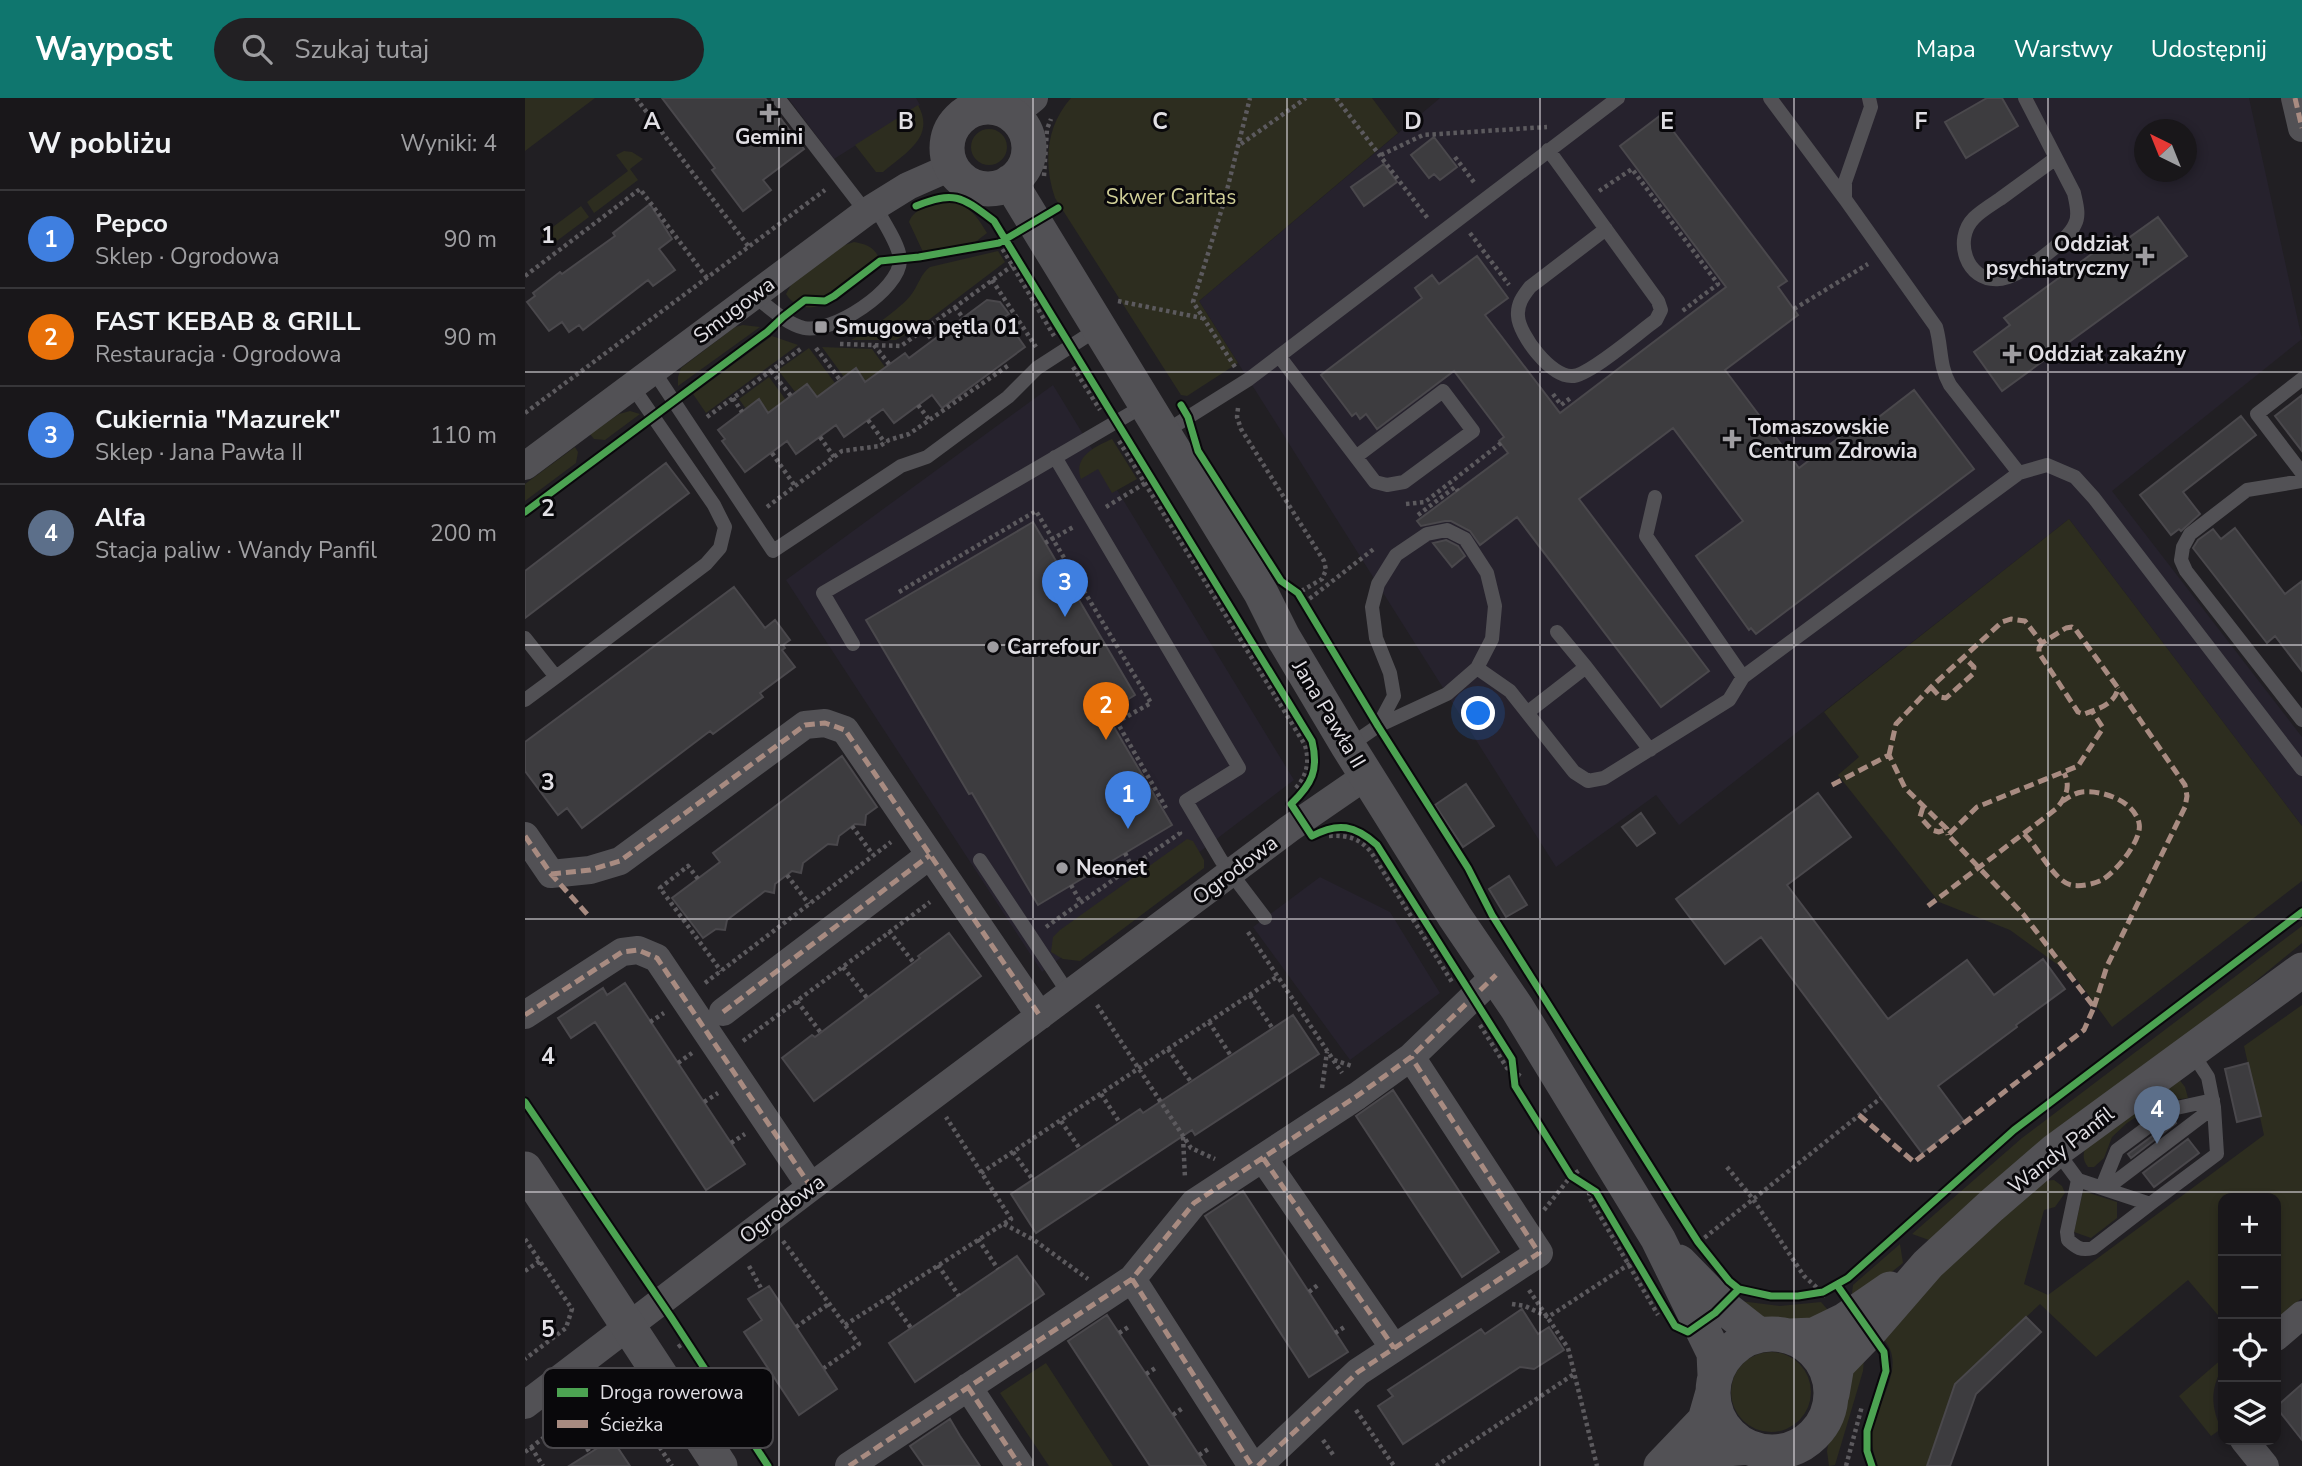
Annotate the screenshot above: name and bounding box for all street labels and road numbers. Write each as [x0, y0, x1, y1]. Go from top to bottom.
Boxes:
street label: Smugowa [688, 270, 780, 350]
street label: Jana Pawła II [1285, 654, 1372, 773]
street label: Ogrodowa [1187, 829, 1283, 911]
street label: Wandy Panfil [2002, 1099, 2120, 1200]
street label: Ogrodowa [734, 1168, 830, 1250]

